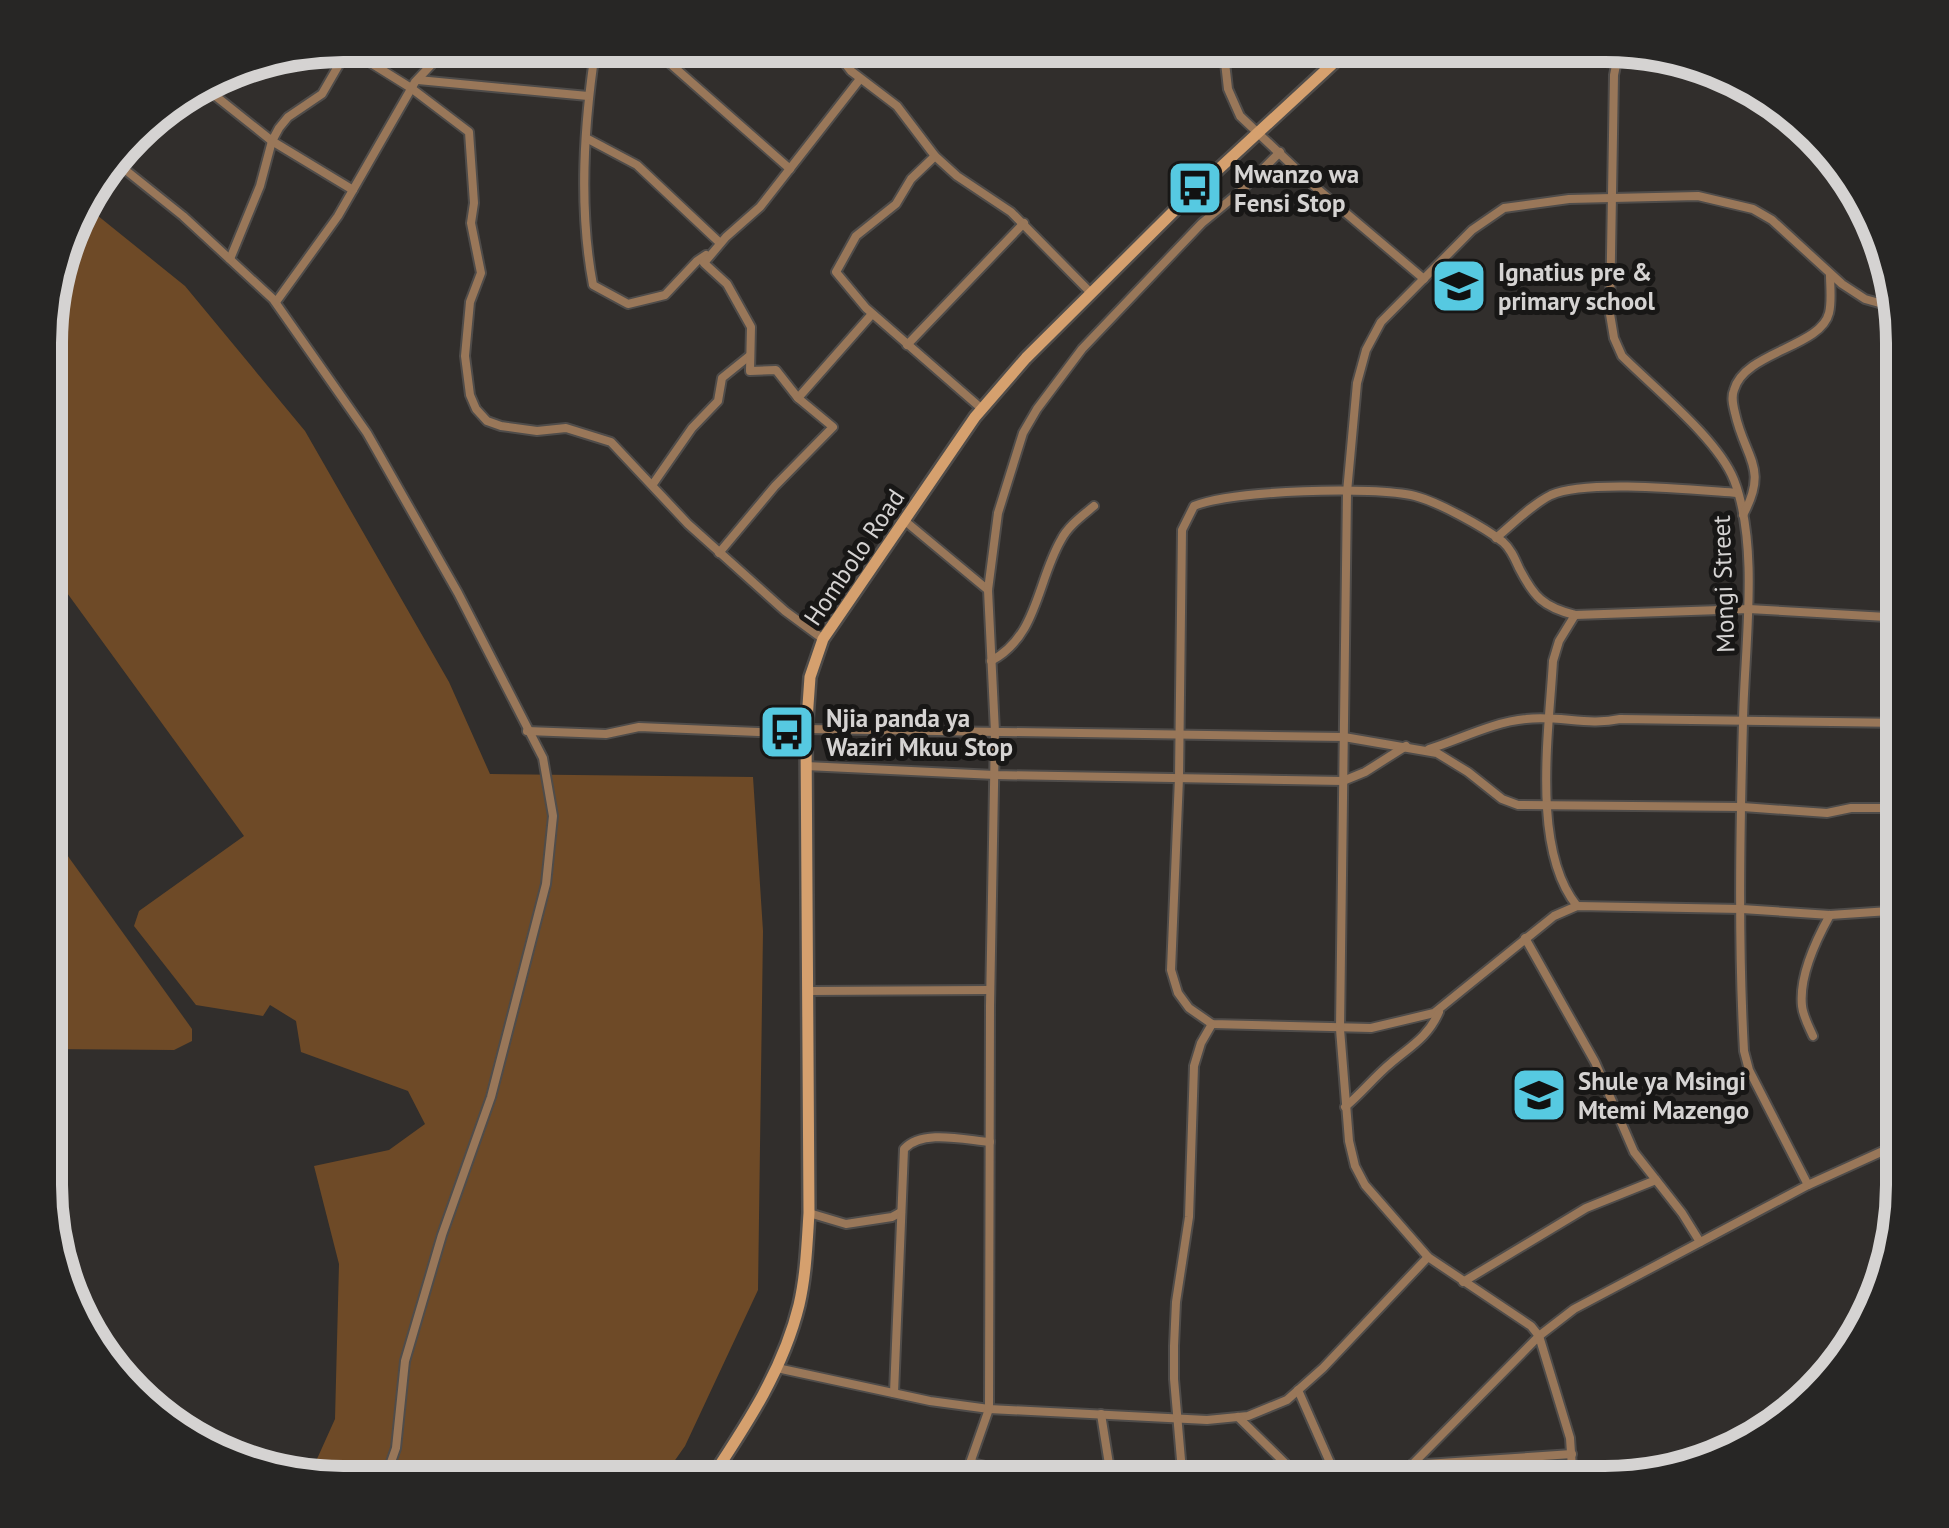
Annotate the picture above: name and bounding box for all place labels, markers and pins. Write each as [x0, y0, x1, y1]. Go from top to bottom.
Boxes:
bus stop icon: Mwanzo wa Fensi Stop [1165, 158, 1225, 218]
place label: Mwanzo wa Fensi Stop [1234, 158, 1359, 219]
school or university icon: Ignatius pre & primary school [1429, 256, 1489, 316]
place label: Ignatius pre & primary school [1498, 256, 1656, 317]
bus stop icon: Njia panda ya Waziri Mkuu Stop [757, 702, 817, 762]
place label: Njia panda ya Waziri Mkuu Stop [826, 702, 1013, 763]
school or university icon: Shule ya Msingi Mtemi Mazengo [1509, 1065, 1569, 1125]
place label: Shule ya Msingi Mtemi Mazengo [1578, 1065, 1749, 1126]

